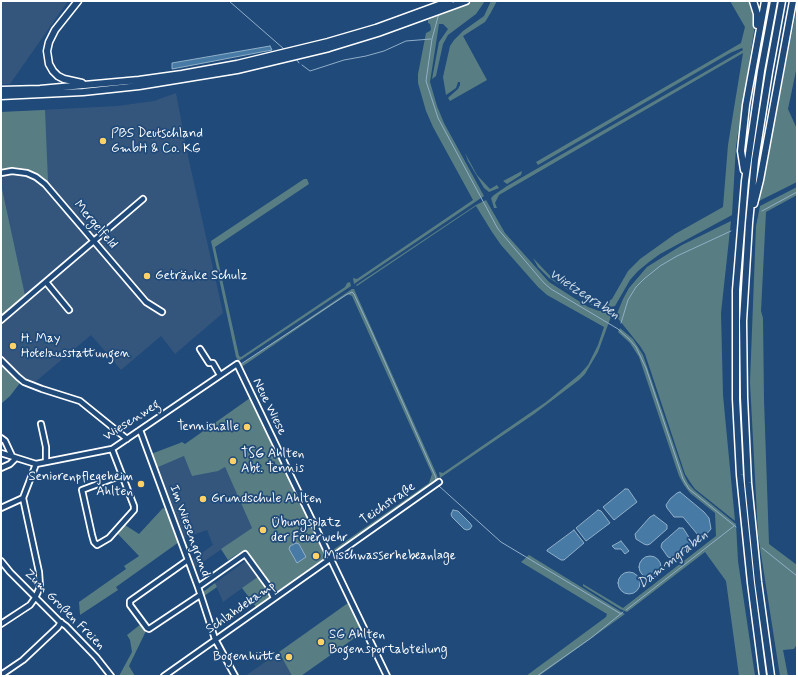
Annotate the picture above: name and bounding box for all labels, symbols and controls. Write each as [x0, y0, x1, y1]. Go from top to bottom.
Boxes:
place label: PBS Deutschland GmbH & Co. KG [111, 126, 203, 157]
marker: PBS Deutschland GmbH & Co. KG [98, 136, 108, 146]
street label: Mergelfeld [70, 198, 120, 252]
water label: Wietzegraben [546, 266, 622, 324]
place label: Getränke Schulz [155, 268, 247, 284]
marker: Getränke Schulz [142, 271, 152, 281]
place label: H. May Hotelausstattungen [21, 331, 130, 362]
marker: H. May Hotelausstattungen [8, 341, 18, 351]
street label: Neue Wiese [249, 376, 289, 438]
street label: Wiesenweg [101, 397, 163, 445]
place label: Tennishalle [177, 419, 239, 435]
marker: Tennishalle [242, 422, 252, 432]
place label: TSG Ahlten Abt. Tennis [241, 446, 304, 477]
marker: TSG Ahlten Abt. Tennis [228, 456, 238, 466]
place label: Seniorenpflegeheim Ahlten [28, 469, 133, 500]
marker: Seniorenpflegeheim Ahlten [136, 479, 146, 489]
street label: Teichstraße [357, 479, 419, 529]
street label: Im Wiesengrund [165, 483, 213, 579]
place label: Grundschule Ahlten [211, 491, 322, 507]
marker: Grundschule Ahlten [198, 494, 208, 504]
place label: Übungsplatz der Feuerwehr [271, 515, 348, 546]
marker: Übungsplatz der Feuerwehr [258, 525, 268, 535]
water label: Dammgraben [634, 527, 712, 593]
place label: Mischwasserhebeanlage [324, 548, 456, 564]
marker: Mischwasserhebeanlage [311, 551, 321, 561]
street label: Zum Großen Freien [20, 566, 108, 654]
street label: Schlahdekamp [203, 578, 279, 638]
place label: SG Ahlten Bogensportabteilung [329, 627, 447, 658]
marker: SG Ahlten Bogensportabteilung [316, 637, 326, 647]
place label: Bogenhütte [213, 649, 281, 665]
marker: Bogenhütte [284, 652, 294, 662]

